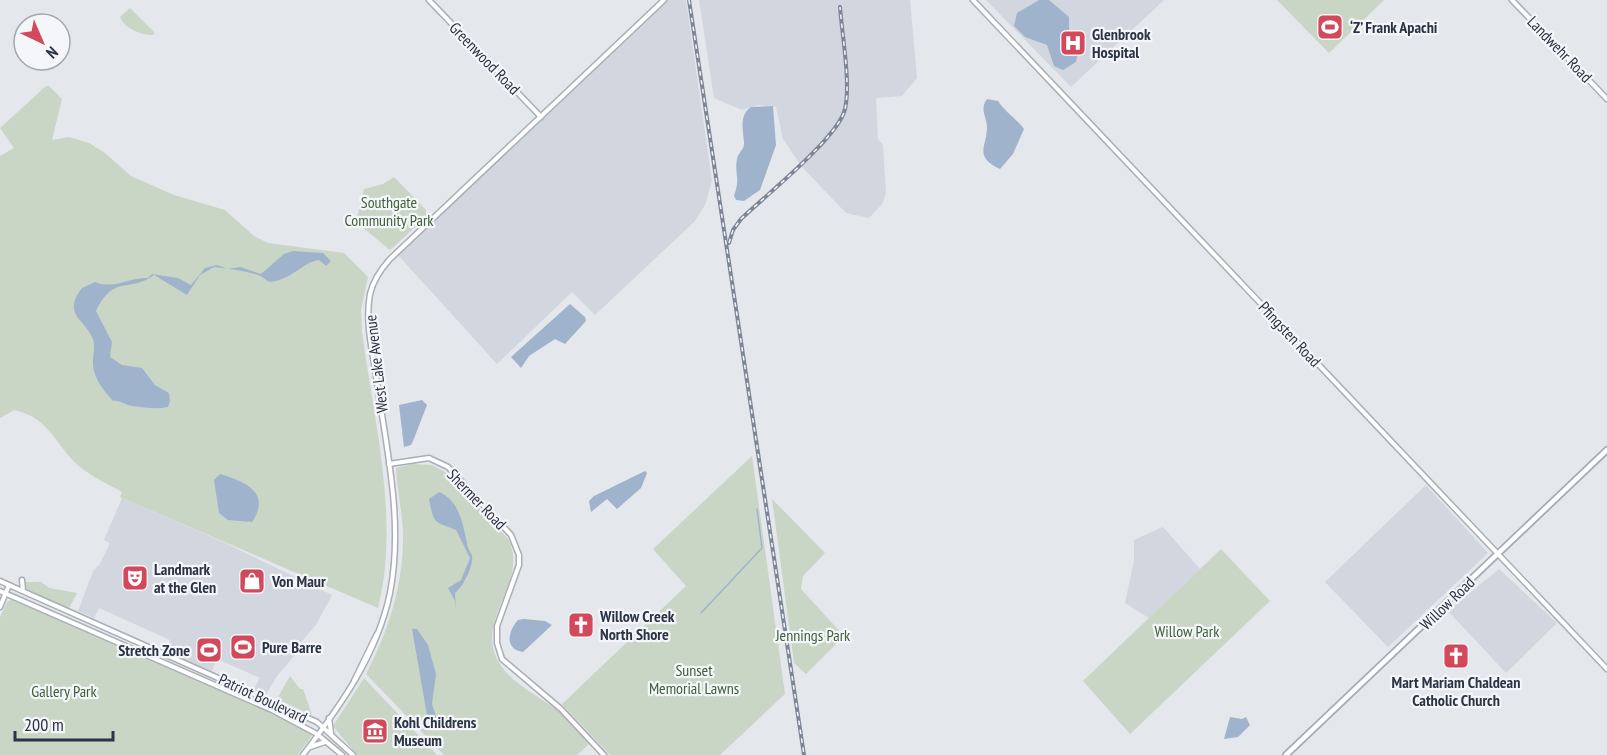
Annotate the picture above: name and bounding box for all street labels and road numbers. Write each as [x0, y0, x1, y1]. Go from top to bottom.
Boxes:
street label: Landwehr Road [1523, 12, 1597, 86]
street label: Greenwood Road [445, 18, 525, 98]
street label: Pfingsten Road [1255, 297, 1325, 371]
street label: West Lake Avenue [360, 314, 392, 414]
street label: Shermer Road [443, 464, 511, 534]
street label: Willow Road [1415, 572, 1479, 634]
street label: Patriot Boulevard [215, 669, 311, 727]

